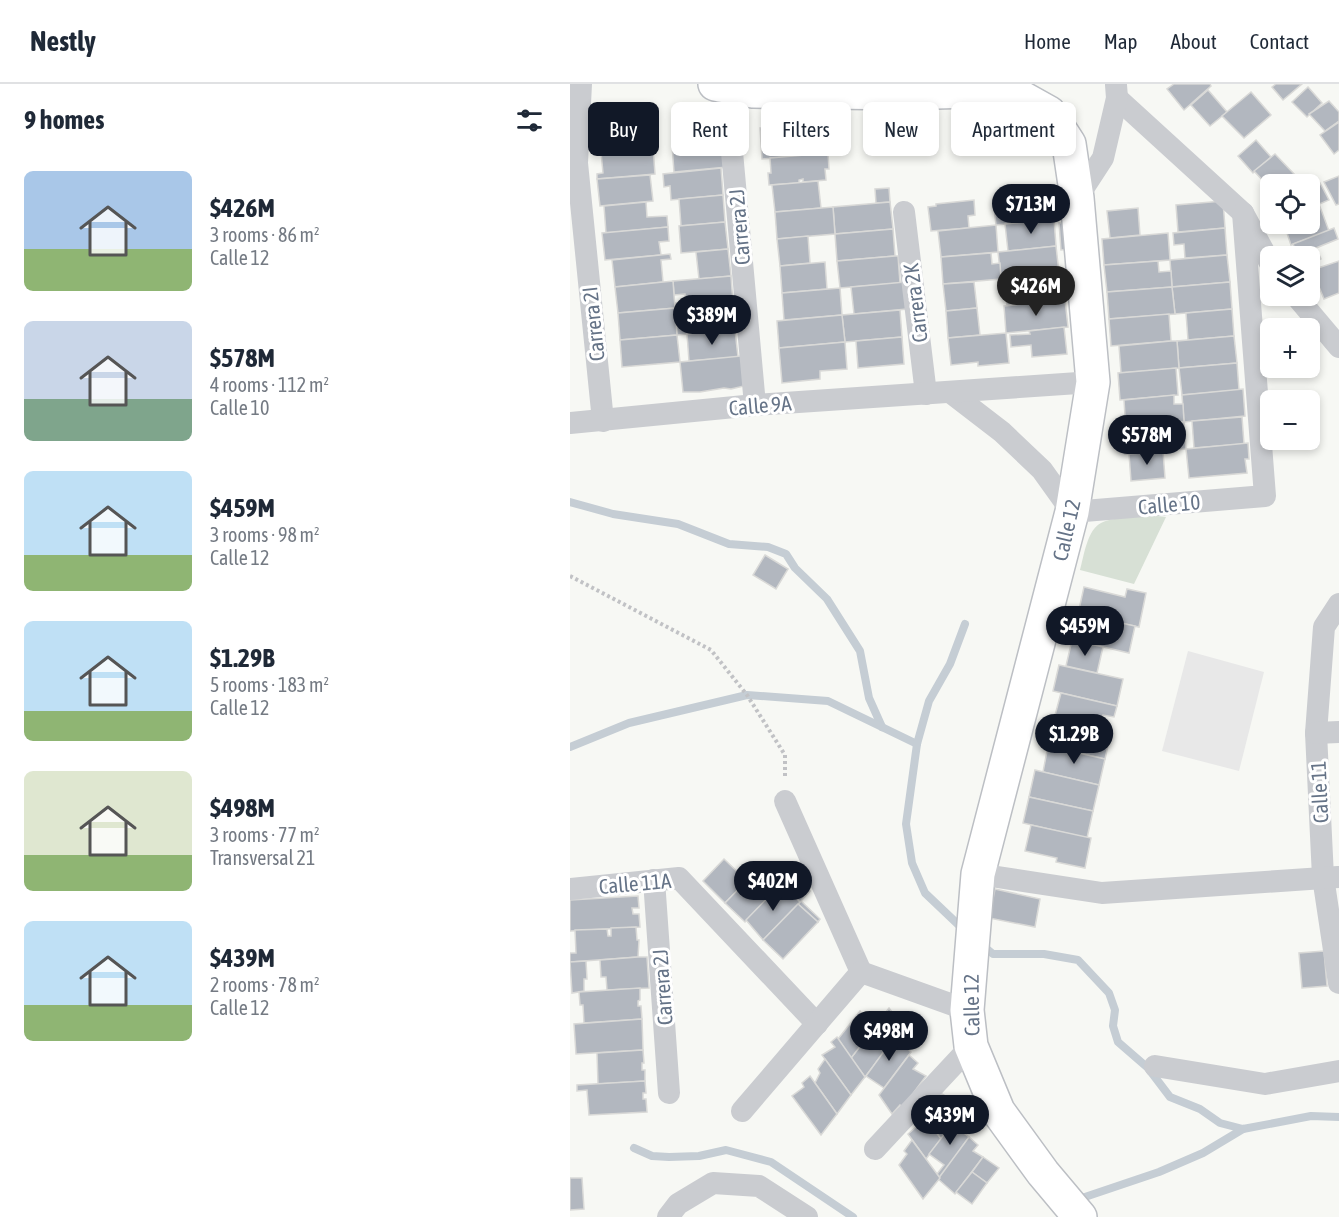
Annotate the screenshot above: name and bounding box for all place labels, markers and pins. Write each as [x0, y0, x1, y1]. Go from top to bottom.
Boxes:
pin: $713M [989, 184, 1073, 235]
pin: $426M [994, 266, 1078, 317]
pin: $389M [670, 295, 754, 346]
pin: $578M [1105, 415, 1189, 466]
pin: $459M [1043, 606, 1127, 657]
pin: $1.29B [1025, 714, 1123, 765]
pin: $402M [731, 861, 815, 912]
pin: $498M [847, 1011, 931, 1062]
pin: $439M [908, 1095, 992, 1146]

